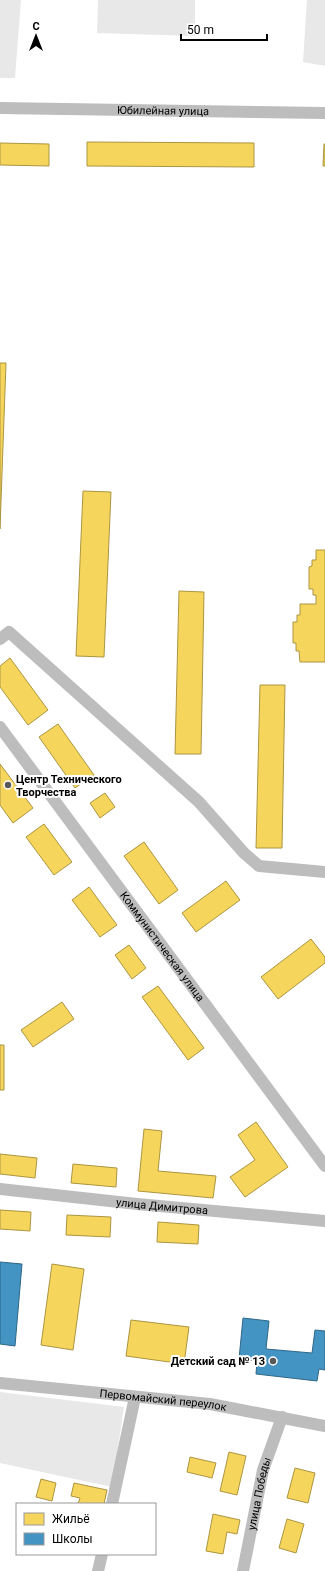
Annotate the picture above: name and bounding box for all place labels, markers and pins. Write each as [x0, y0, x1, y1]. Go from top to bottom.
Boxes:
place label: Центр Технического Творчества [16, 773, 122, 799]
marker: Центр Технического Творчества [3, 780, 13, 790]
place label: Детский сад № 13 [171, 1355, 265, 1368]
marker: Детский сад № 13 [268, 1356, 278, 1366]

